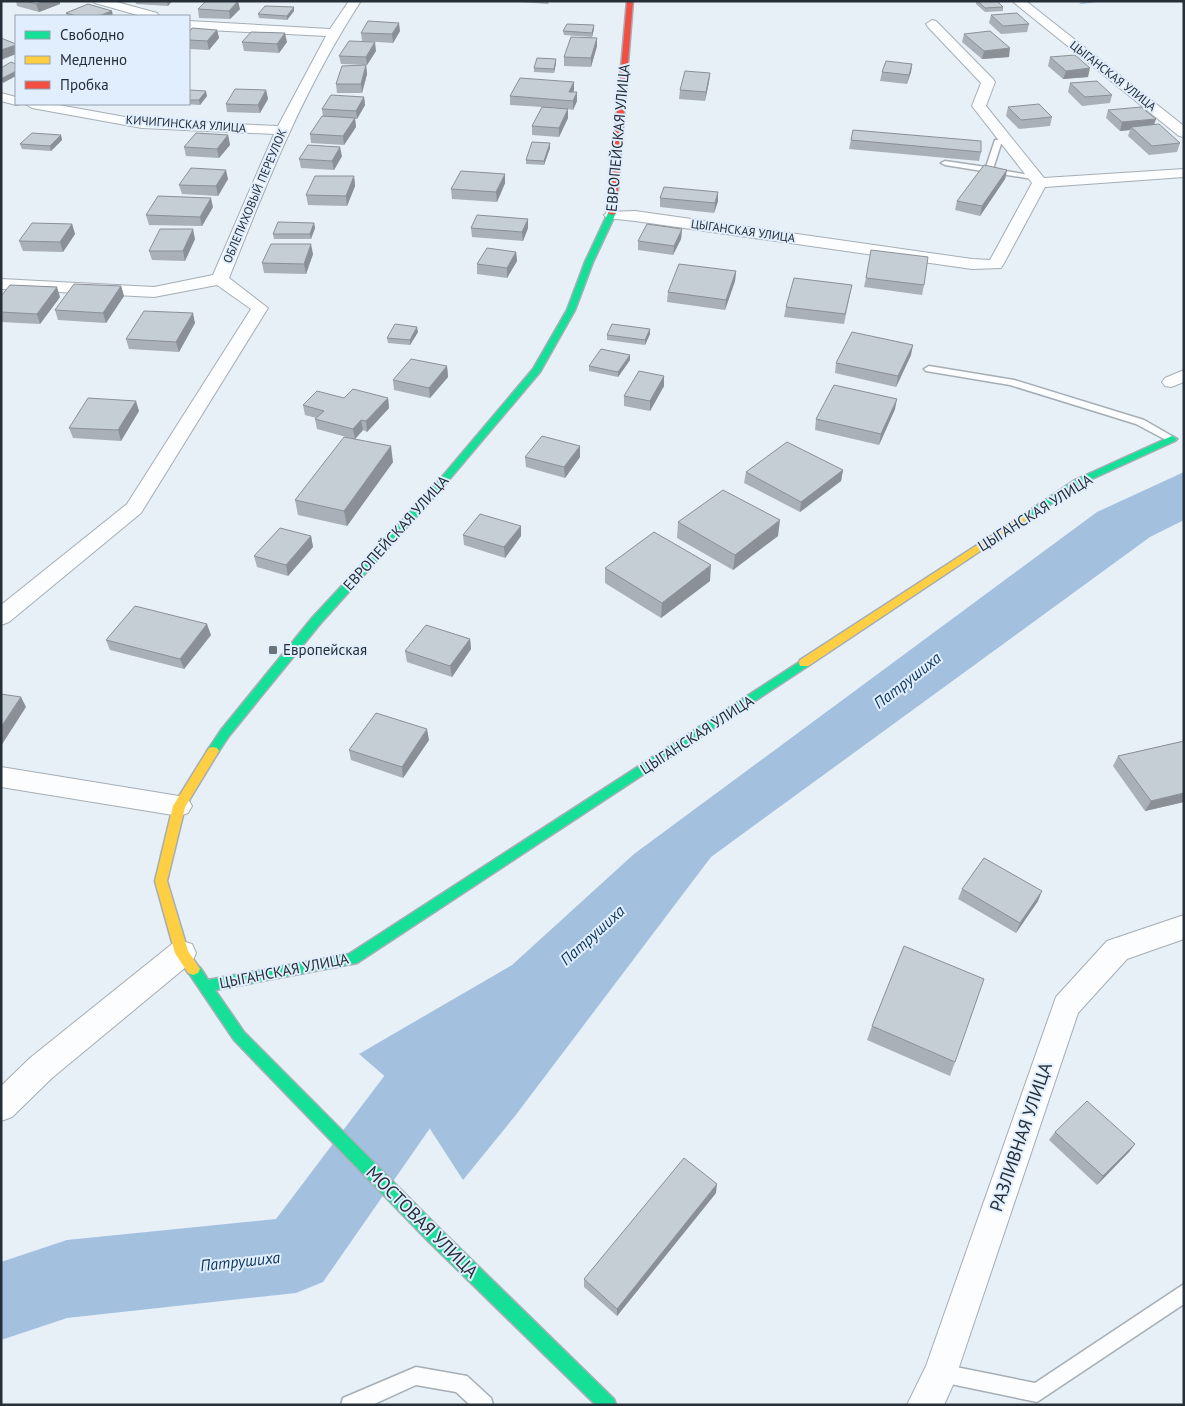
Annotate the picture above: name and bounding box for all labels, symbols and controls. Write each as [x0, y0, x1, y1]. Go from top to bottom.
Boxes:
legend [15, 15, 190, 105]
text: Свободно [60, 25, 124, 44]
street label: ЦЫГАНСКАЯ УЛИЦА [1067, 37, 1159, 114]
text: Медленно [60, 50, 127, 69]
street label: ЕВРОПЕЙСКАЯ УЛИЦА [602, 63, 633, 213]
text: Пробка [60, 75, 109, 94]
street label: КИЧИГИНСКАЯ УЛИЦА [125, 112, 247, 135]
street label: ОБЛЕПИХОВЫЙ ПЕРЕУЛОК [219, 126, 290, 265]
street label: ЦЫГАНСКАЯ УЛИЦА [690, 216, 796, 245]
street label: ЦЫГАНСКАЯ УЛИЦА [974, 470, 1096, 555]
street label: ЕВРОПЕЙСКАЯ УЛИЦА [339, 471, 452, 594]
place label: Европейская [283, 640, 367, 659]
marker: Европейская [267, 644, 279, 656]
water label: Патрушиха [869, 647, 945, 713]
street label: ЦЫГАНСКАЯ УЛИЦА [636, 691, 757, 778]
water label: Патрушиха [556, 901, 629, 969]
street label: ЦЫГАНСКАЯ УЛИЦА [218, 949, 350, 992]
street label: РАЗЛИВНАЯ УЛИЦА [984, 1059, 1057, 1214]
street label: МОСТОВАЯ УЛИЦА [361, 1161, 484, 1283]
water label: Патрушиха [199, 1247, 281, 1275]

